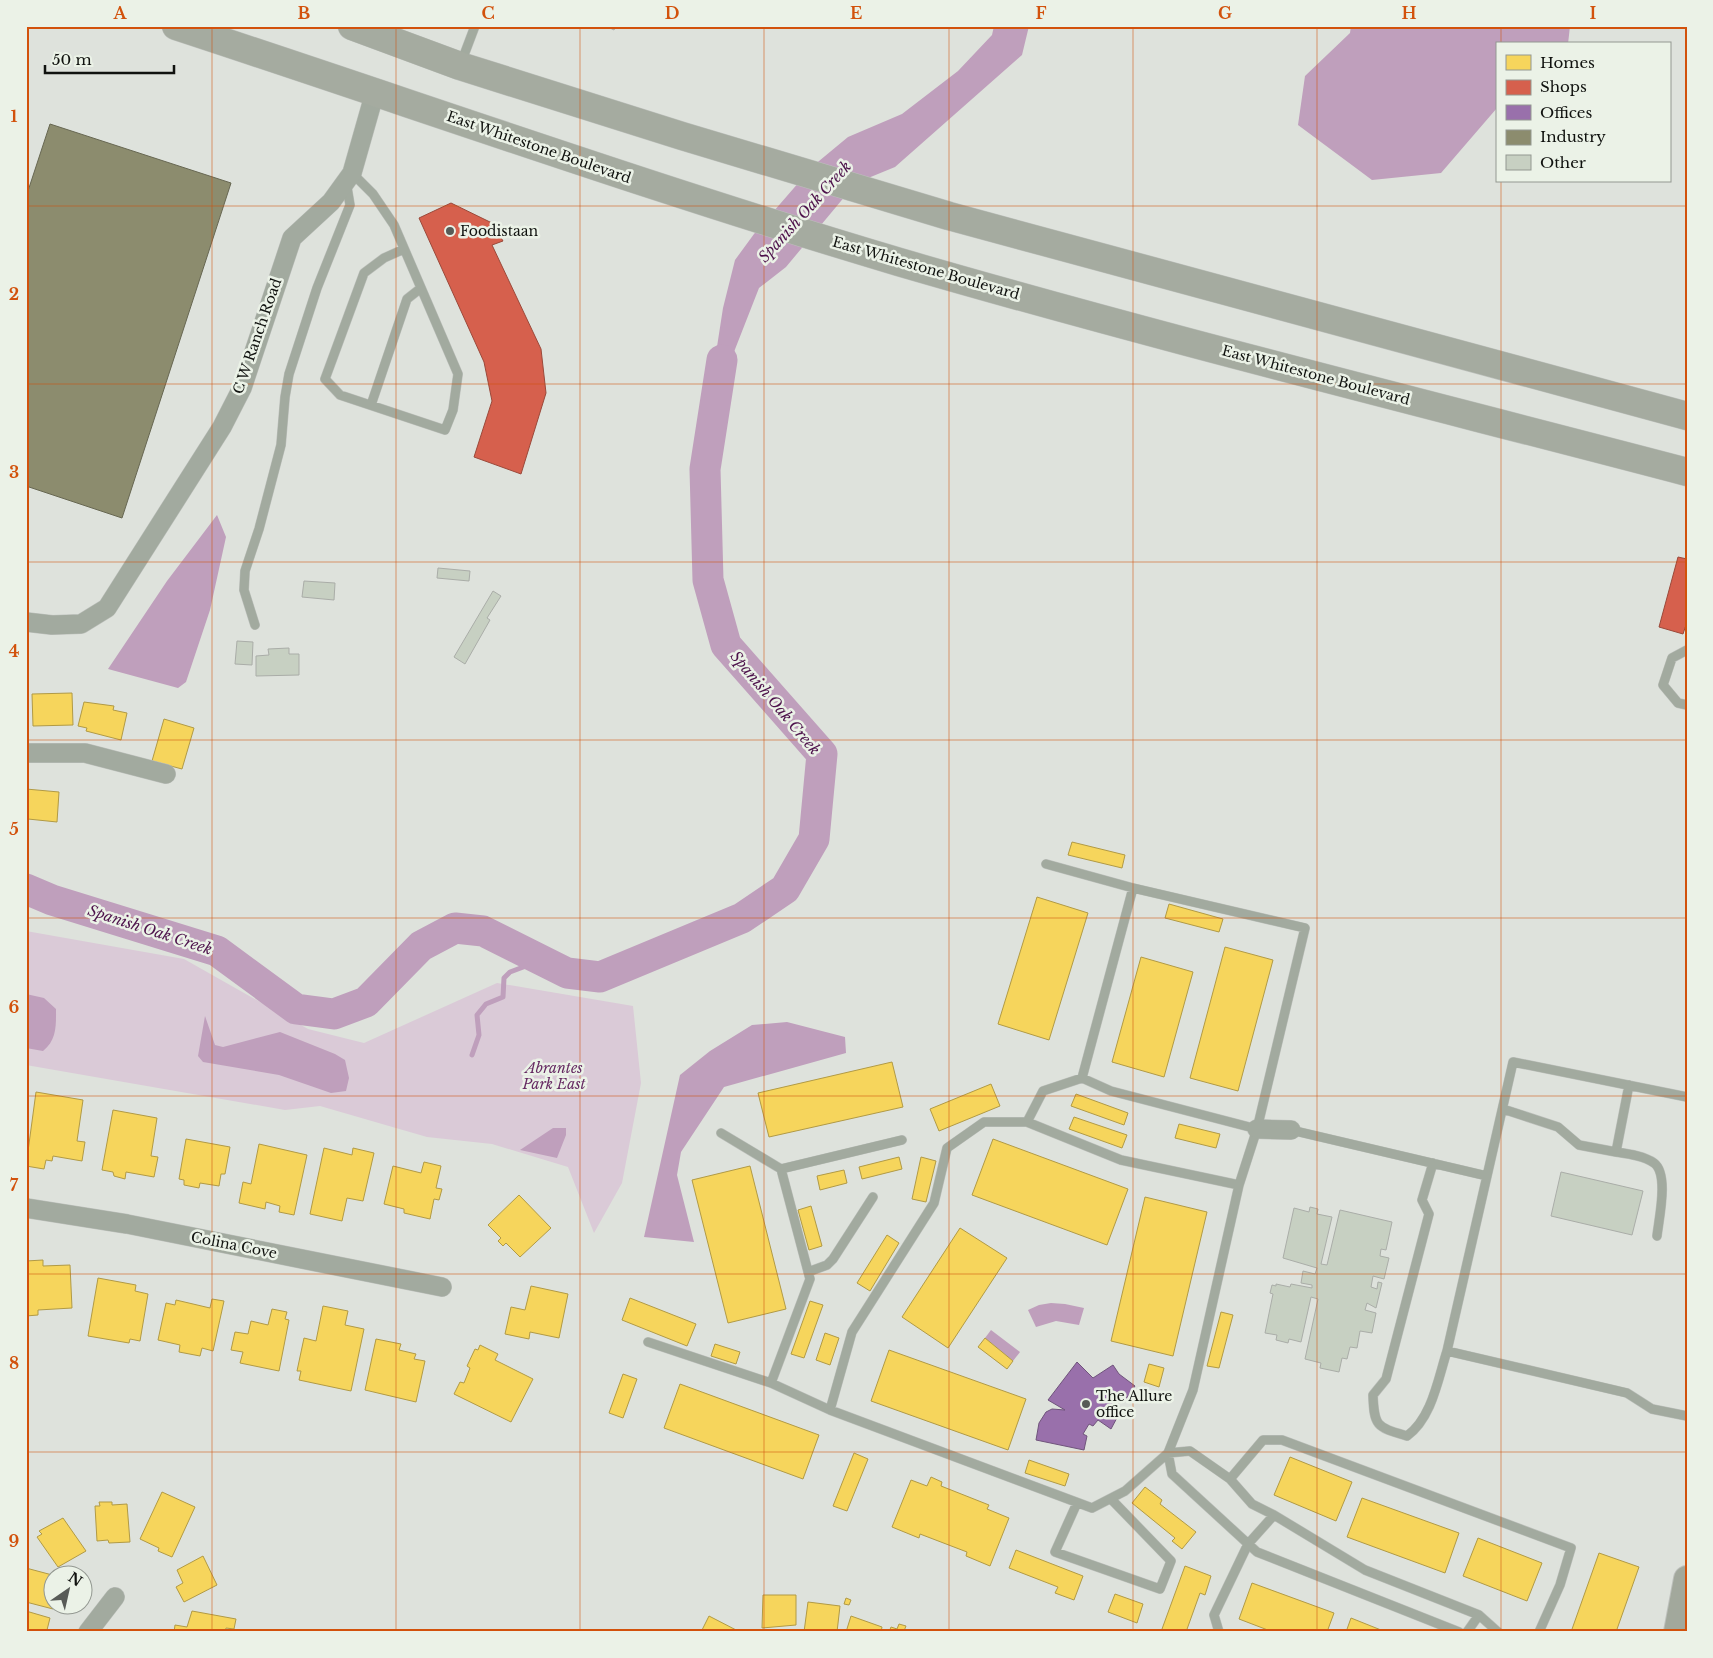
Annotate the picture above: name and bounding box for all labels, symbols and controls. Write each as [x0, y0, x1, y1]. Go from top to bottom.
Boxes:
text: A [113, 3, 128, 23]
text: B [298, 3, 311, 23]
text: C [481, 3, 495, 23]
text: D [665, 3, 679, 23]
text: E [850, 3, 862, 23]
text: F [1035, 3, 1047, 23]
text: G [1218, 3, 1232, 23]
text: H [1401, 3, 1417, 23]
text: I [1590, 3, 1597, 23]
scale bar [45, 42, 174, 74]
legend [1496, 42, 1670, 182]
text: 50 m [52, 50, 92, 69]
text: Homes [1540, 53, 1595, 72]
text: Shops [1540, 77, 1587, 96]
text: Offices [1540, 103, 1592, 122]
text: 1 [11, 106, 18, 126]
street label: East Whitestone Boulevard [444, 107, 634, 187]
text: Industry [1540, 127, 1606, 146]
text: Other [1540, 153, 1587, 172]
water label: Spanish Oak Creek [754, 157, 855, 266]
place label: Foodistaan [460, 222, 539, 240]
marker: Foodistaan [444, 225, 456, 237]
street label: East Whitestone Boulevard [830, 233, 1022, 304]
street label: C W Ranch Road [229, 275, 285, 396]
text: 2 [9, 284, 19, 304]
street label: East Whitestone Boulevard [1220, 341, 1412, 409]
text: 3 [9, 462, 19, 482]
text: 4 [9, 641, 19, 661]
water label: Spanish Oak Creek [726, 647, 824, 758]
text: 5 [9, 819, 19, 839]
water label: Spanish Oak Creek [86, 900, 215, 959]
text: 6 [9, 997, 20, 1017]
park label: Abrantes Park East [521, 1059, 586, 1093]
text: 7 [10, 1175, 19, 1195]
street label: Colina Cove [189, 1228, 279, 1262]
text: 8 [9, 1353, 19, 1373]
place label: The Allure office [1096, 1387, 1172, 1421]
marker: The Allure office [1080, 1398, 1092, 1410]
text: 9 [9, 1531, 20, 1551]
north arrow [42, 1566, 92, 1616]
text: N [65, 1568, 86, 1590]

